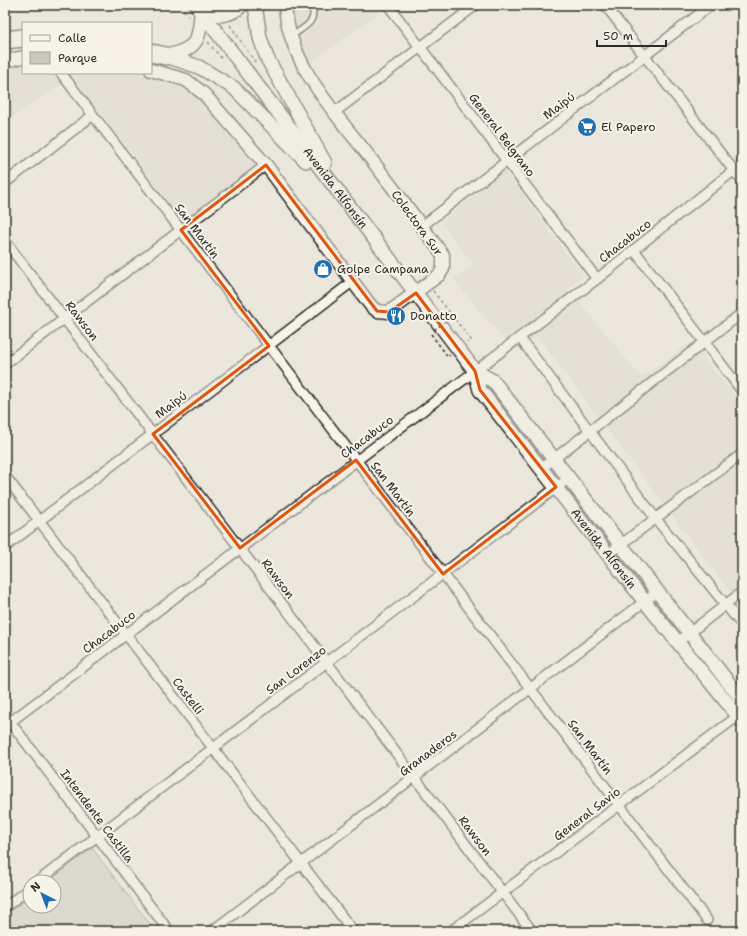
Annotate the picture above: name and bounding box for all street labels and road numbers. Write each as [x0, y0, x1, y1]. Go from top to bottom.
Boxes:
street label: Maipú [540, 89, 578, 123]
street label: General Belgrano [465, 90, 539, 180]
street label: Avenida Alfonsín [299, 144, 372, 232]
street label: Colectora Sur [388, 187, 446, 259]
street label: San Martín [171, 200, 223, 262]
street label: Chacabuco [596, 216, 654, 266]
street label: Rawson [62, 298, 102, 344]
street label: Maipú [152, 388, 190, 422]
street label: Chacabuco [337, 412, 397, 462]
street label: San Martín [367, 458, 419, 520]
street label: Avenida Alfonsín [567, 505, 640, 592]
street label: Rawson [258, 556, 298, 602]
street label: Chacabuco [79, 607, 139, 657]
street label: San Lorenzo [263, 642, 329, 698]
street label: Castelli [169, 674, 207, 718]
street label: San Martín [564, 716, 616, 778]
street label: Granaderos [396, 726, 460, 780]
street label: Intendente Castilla [57, 766, 138, 866]
street label: General Savio [550, 784, 624, 844]
street label: Rawson [455, 813, 495, 859]

